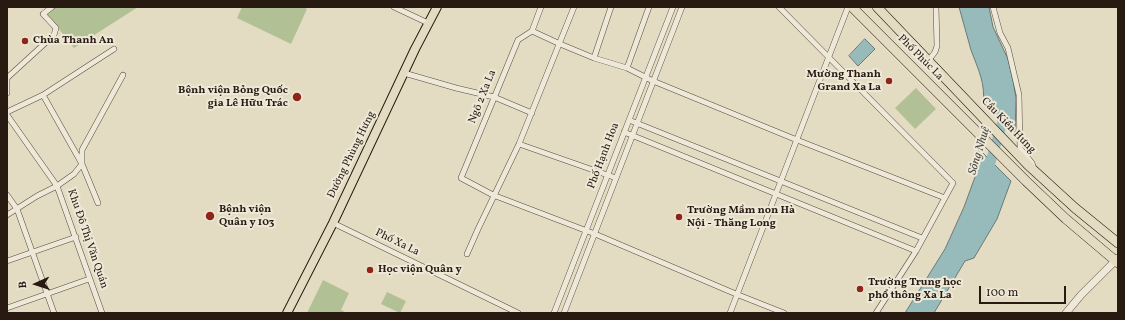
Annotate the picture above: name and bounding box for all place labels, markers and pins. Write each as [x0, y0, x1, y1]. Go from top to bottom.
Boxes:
place label: Chùa Thanh An [33, 34, 114, 48]
marker: Chùa Thanh An [20, 36, 30, 46]
place label: Mường Thanh Grand Xa La [807, 68, 881, 94]
marker: Mường Thanh Grand Xa La [884, 76, 894, 86]
place label: Bệnh viện Bỏng Quốc gia Lê Hữu Trác [178, 84, 288, 110]
marker: Bệnh viện Bỏng Quốc gia Lê Hữu Trác [291, 91, 303, 103]
place label: Bệnh viện Quân y 103 [219, 203, 274, 229]
place label: Trường Mầm non Hà Nội - Thăng Long [687, 204, 795, 230]
marker: Bệnh viện Quân y 103 [204, 210, 216, 222]
marker: Trường Mầm non Hà Nội - Thăng Long [674, 212, 684, 222]
place label: Học viện Quân y [378, 263, 462, 277]
marker: Học viện Quân y [365, 265, 375, 275]
place label: Trường Trung học phổ thông Xa La [868, 276, 961, 302]
marker: Trường Trung học phổ thông Xa La [855, 284, 865, 294]

